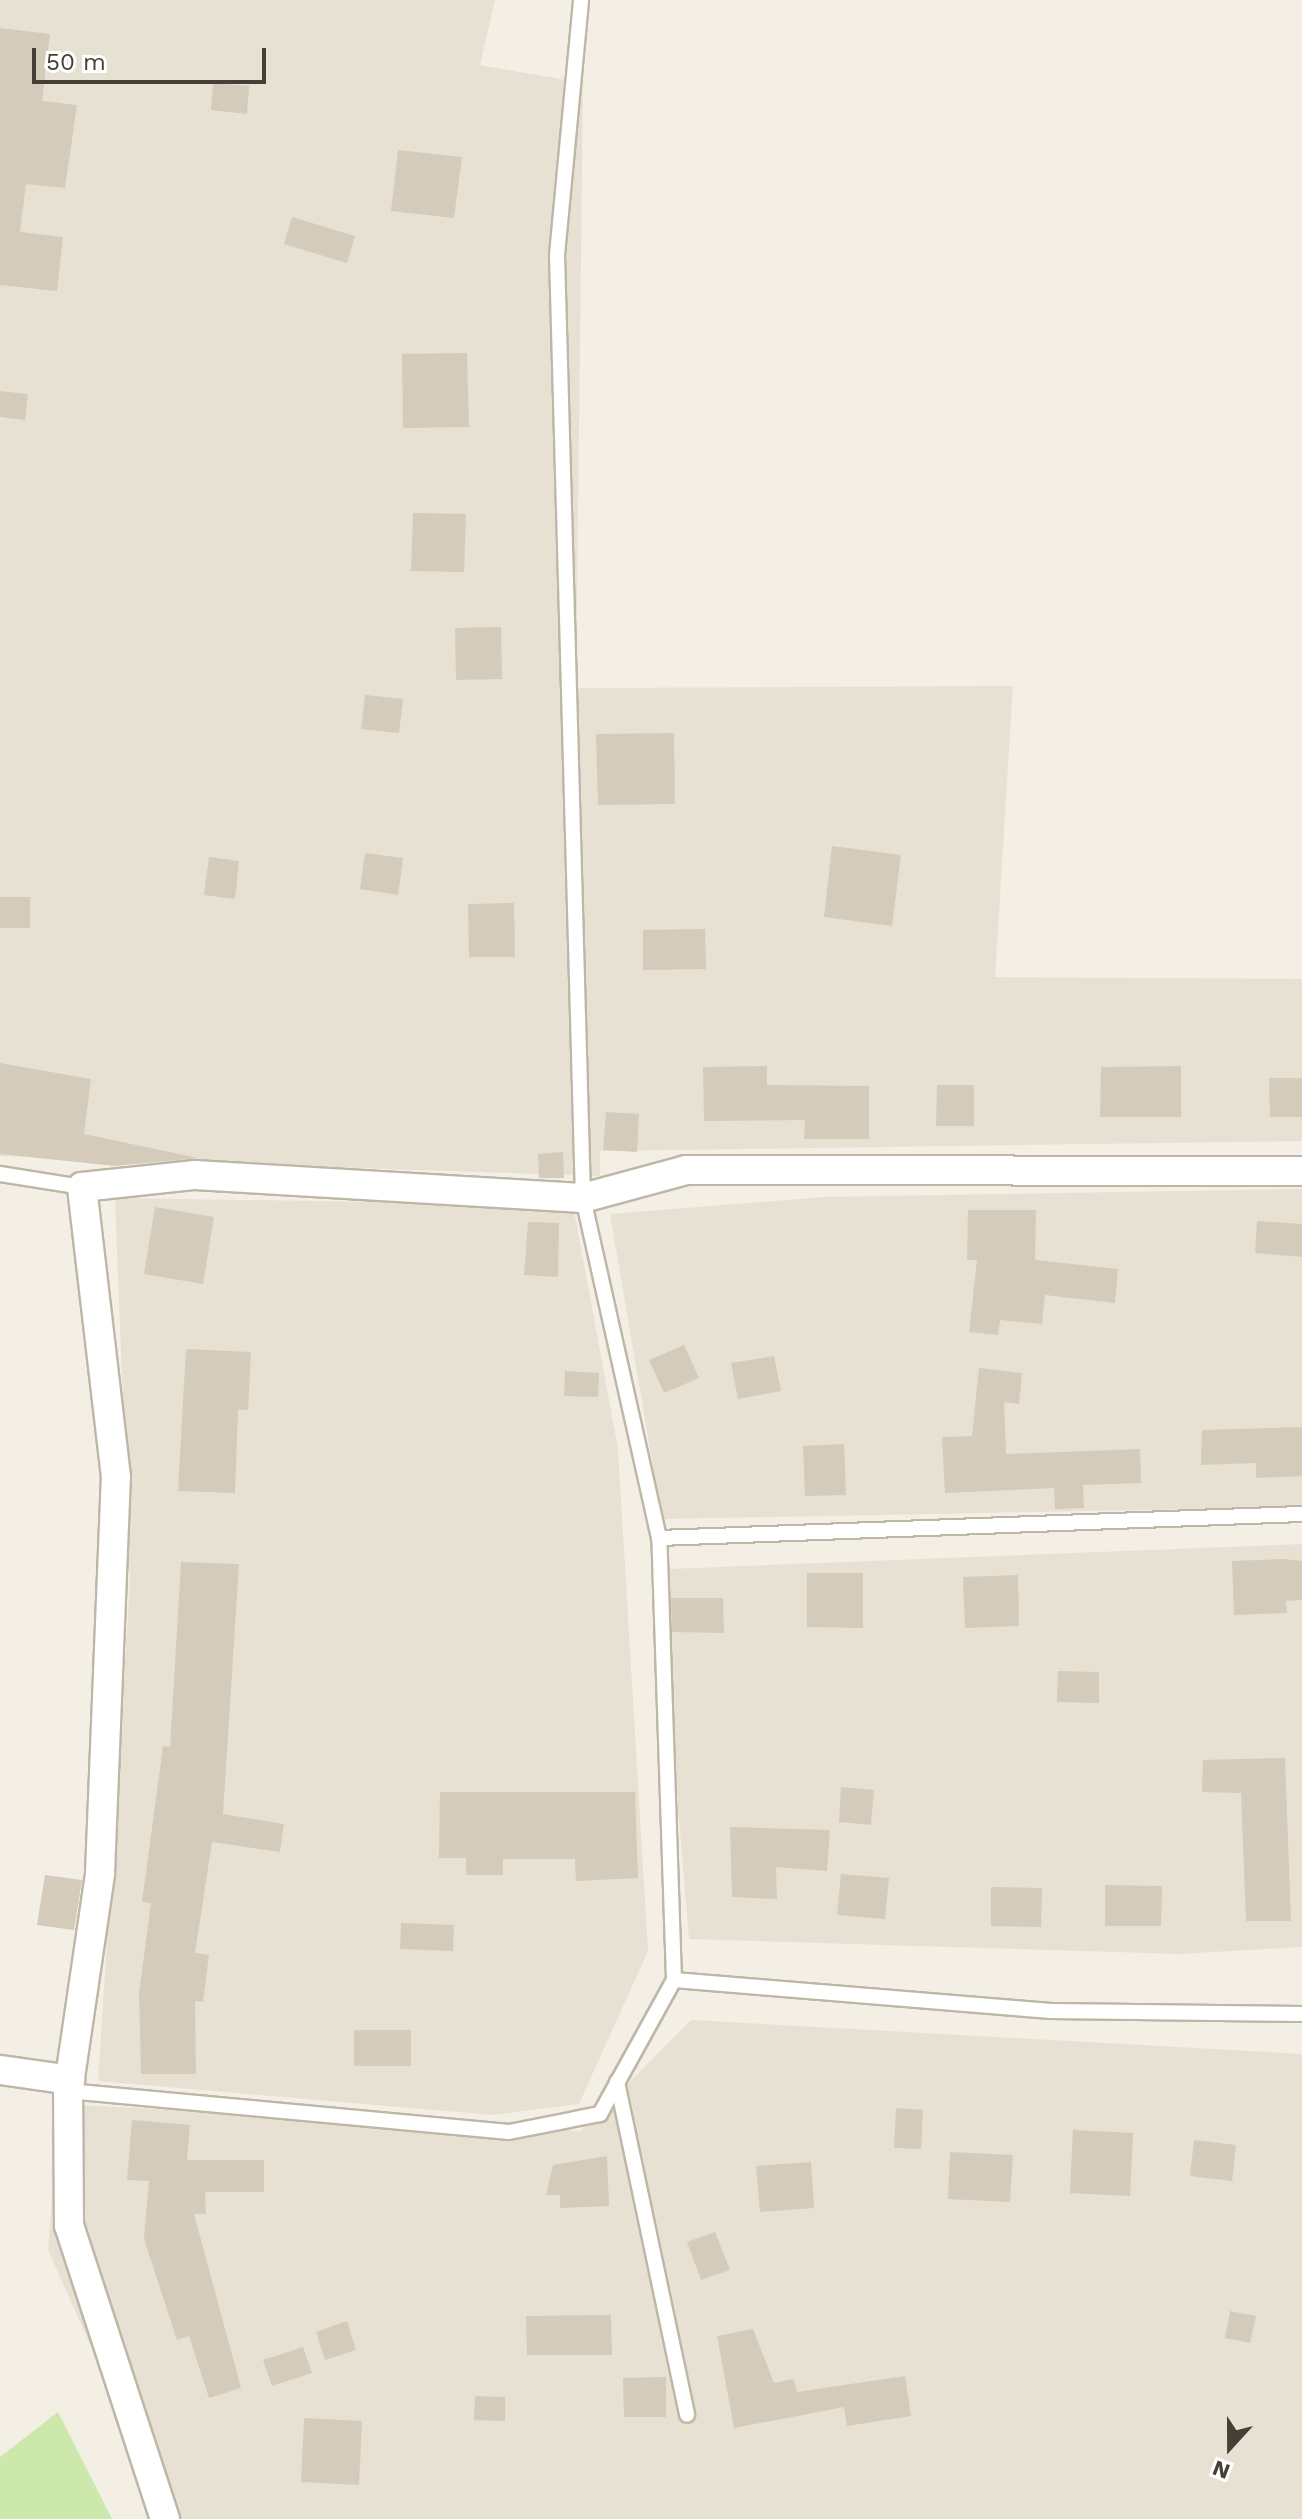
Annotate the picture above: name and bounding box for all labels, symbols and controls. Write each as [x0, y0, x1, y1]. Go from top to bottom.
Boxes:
scale bar [36, 32, 270, 82]
text: 50 m [46, 48, 106, 76]
north arrow [1190, 2407, 1270, 2487]
text: N [1209, 2455, 1233, 2484]

